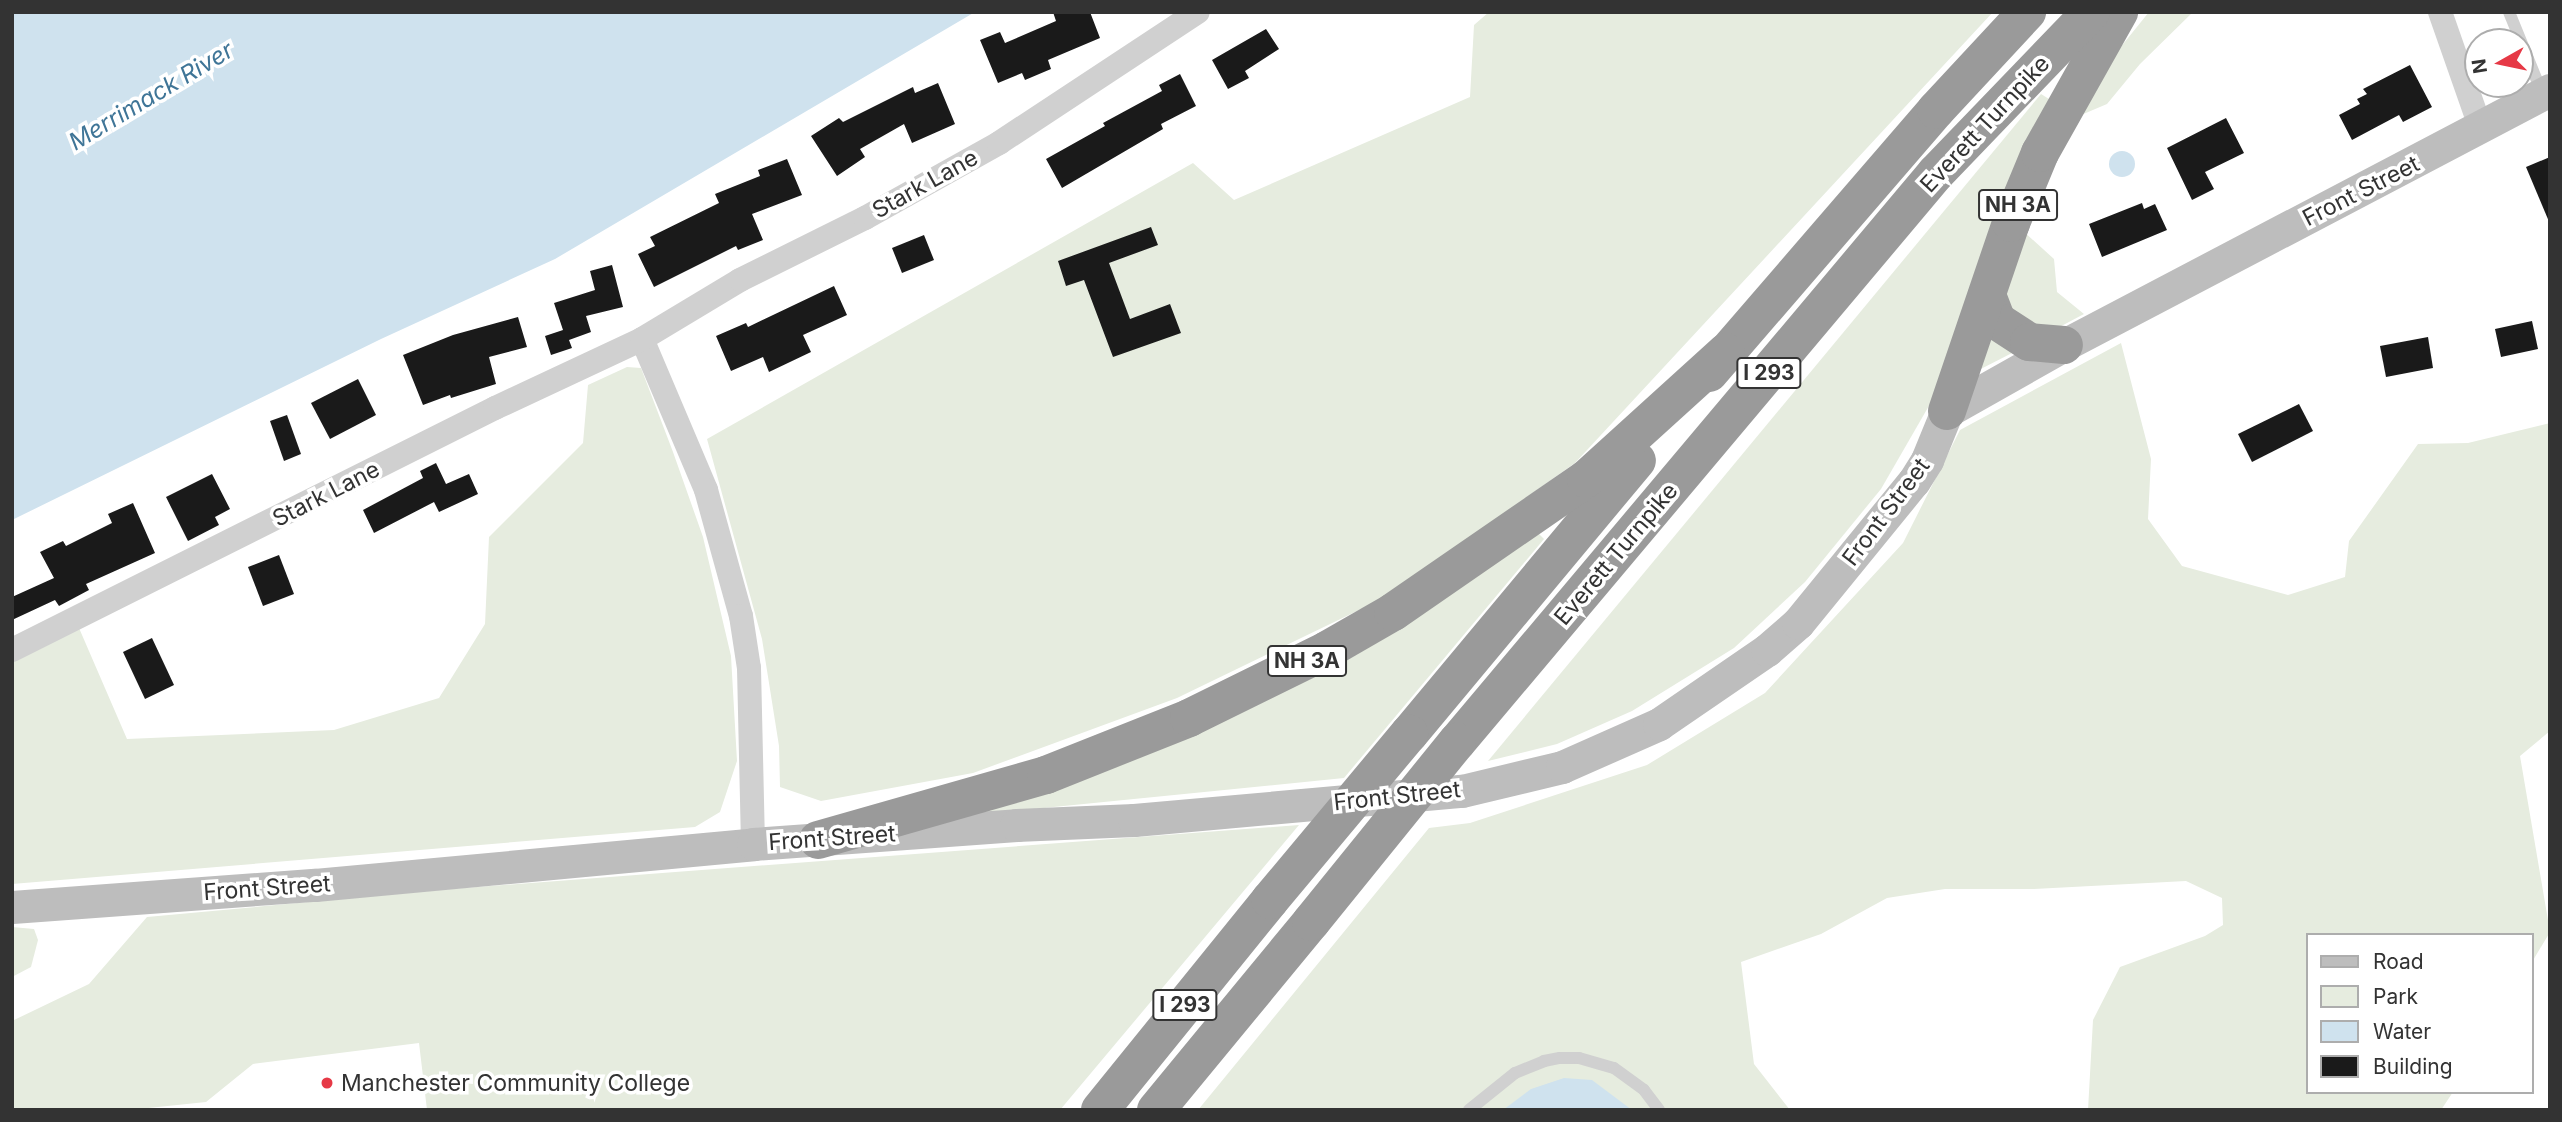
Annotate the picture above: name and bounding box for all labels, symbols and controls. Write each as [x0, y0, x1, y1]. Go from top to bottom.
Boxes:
north arrow [2464, 28, 2534, 98]
water label: Merrimack River [64, 36, 238, 156]
street label: Everett Turnpike [1915, 50, 2055, 198]
text: N [2467, 57, 2492, 75]
street label: Stark Lane [867, 144, 983, 224]
street label: Front Street [2298, 150, 2424, 232]
road number: NH 3A [1978, 188, 2058, 222]
road number: I 293 [1736, 356, 1802, 390]
street label: Front Street [1837, 453, 1935, 571]
street label: Stark Lane [268, 455, 384, 533]
street label: Everett Turnpike [1549, 477, 1683, 631]
road number: NH 3A [1267, 644, 1347, 678]
street label: Front Street [1332, 776, 1462, 816]
street label: Front Street [767, 820, 897, 856]
street label: Front Street [202, 870, 332, 906]
legend [2306, 933, 2534, 1094]
text: Road [2373, 949, 2424, 974]
text: Park [2373, 984, 2418, 1009]
road number: I 293 [1152, 988, 1218, 1023]
text: Water [2373, 1019, 2431, 1044]
text: Building [2373, 1054, 2453, 1079]
place label: Manchester Community College [341, 1069, 690, 1097]
marker: Manchester Community College [319, 1075, 335, 1091]

